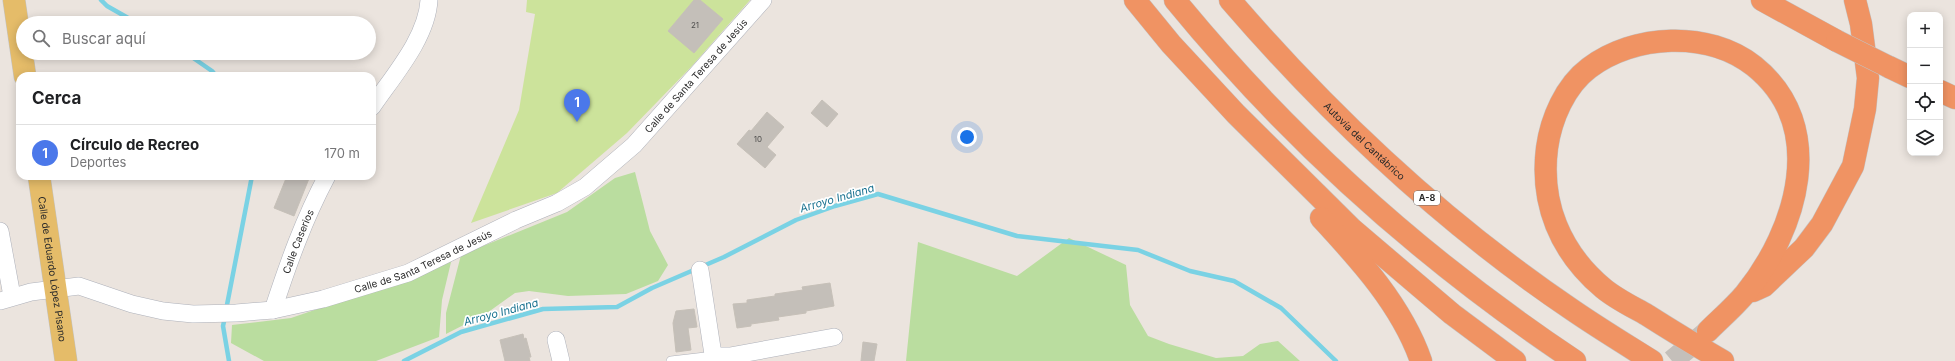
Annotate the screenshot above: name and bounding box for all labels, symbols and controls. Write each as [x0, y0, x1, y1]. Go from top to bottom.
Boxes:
map controls [1907, 12, 1943, 156]
button: + [1907, 12, 1943, 48]
search box [16, 16, 376, 60]
street label: Calle de Santa Teresa de Jesús [642, 16, 749, 135]
house number: 21 [691, 20, 699, 30]
icon: search [30, 27, 52, 49]
text: Buscar aquí [62, 29, 146, 48]
button: − [1907, 48, 1943, 84]
button: locate [1907, 84, 1943, 120]
text: Cerca [32, 88, 81, 108]
pin: 1 [564, 89, 590, 122]
street label: Autovía del Cantábrico [1322, 99, 1408, 182]
button: layers [1907, 120, 1943, 156]
your location [957, 127, 977, 147]
house number: 10 [754, 134, 762, 144]
text: Círculo de Recreo [70, 135, 199, 154]
text: 1 [42, 145, 48, 161]
text: 170 m [324, 145, 360, 161]
text: Deportes [70, 154, 126, 170]
water label: Arroyo Indiana [797, 181, 876, 216]
road number: A-8 [1414, 191, 1440, 205]
street label: Calle de Eduardo López Pisano [36, 195, 69, 343]
street label: Calle Caserios [280, 207, 316, 275]
street label: Calle de Santa Teresa de Jesús [353, 227, 494, 295]
water label: Arroyo Indiana [461, 295, 540, 329]

